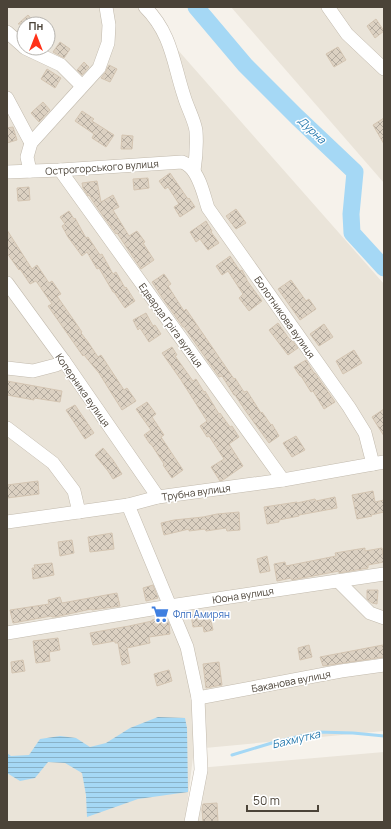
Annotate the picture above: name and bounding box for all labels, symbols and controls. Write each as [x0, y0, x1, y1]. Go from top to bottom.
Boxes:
north arrow [16, 16, 56, 56]
text: Пн [29, 18, 44, 33]
water label: Дурна [295, 113, 330, 147]
street label: Острогорського вулиця [45, 156, 159, 178]
street label: Болотникова вулиця [251, 273, 319, 361]
street label: Едварда Ґріґа вулиця [136, 280, 206, 370]
street label: Коперника вулиця [52, 351, 114, 429]
street label: Трубна вулиця [161, 480, 231, 504]
street label: Юона вулиця [211, 583, 275, 607]
supermarket icon: Флп Амирян [150, 604, 170, 624]
place label: Флп Амирян [173, 607, 230, 621]
street label: Баканова вулиця [250, 666, 332, 696]
water label: Бахмутка [270, 725, 322, 751]
scale bar [247, 787, 318, 813]
text: 50 m [253, 792, 280, 809]

